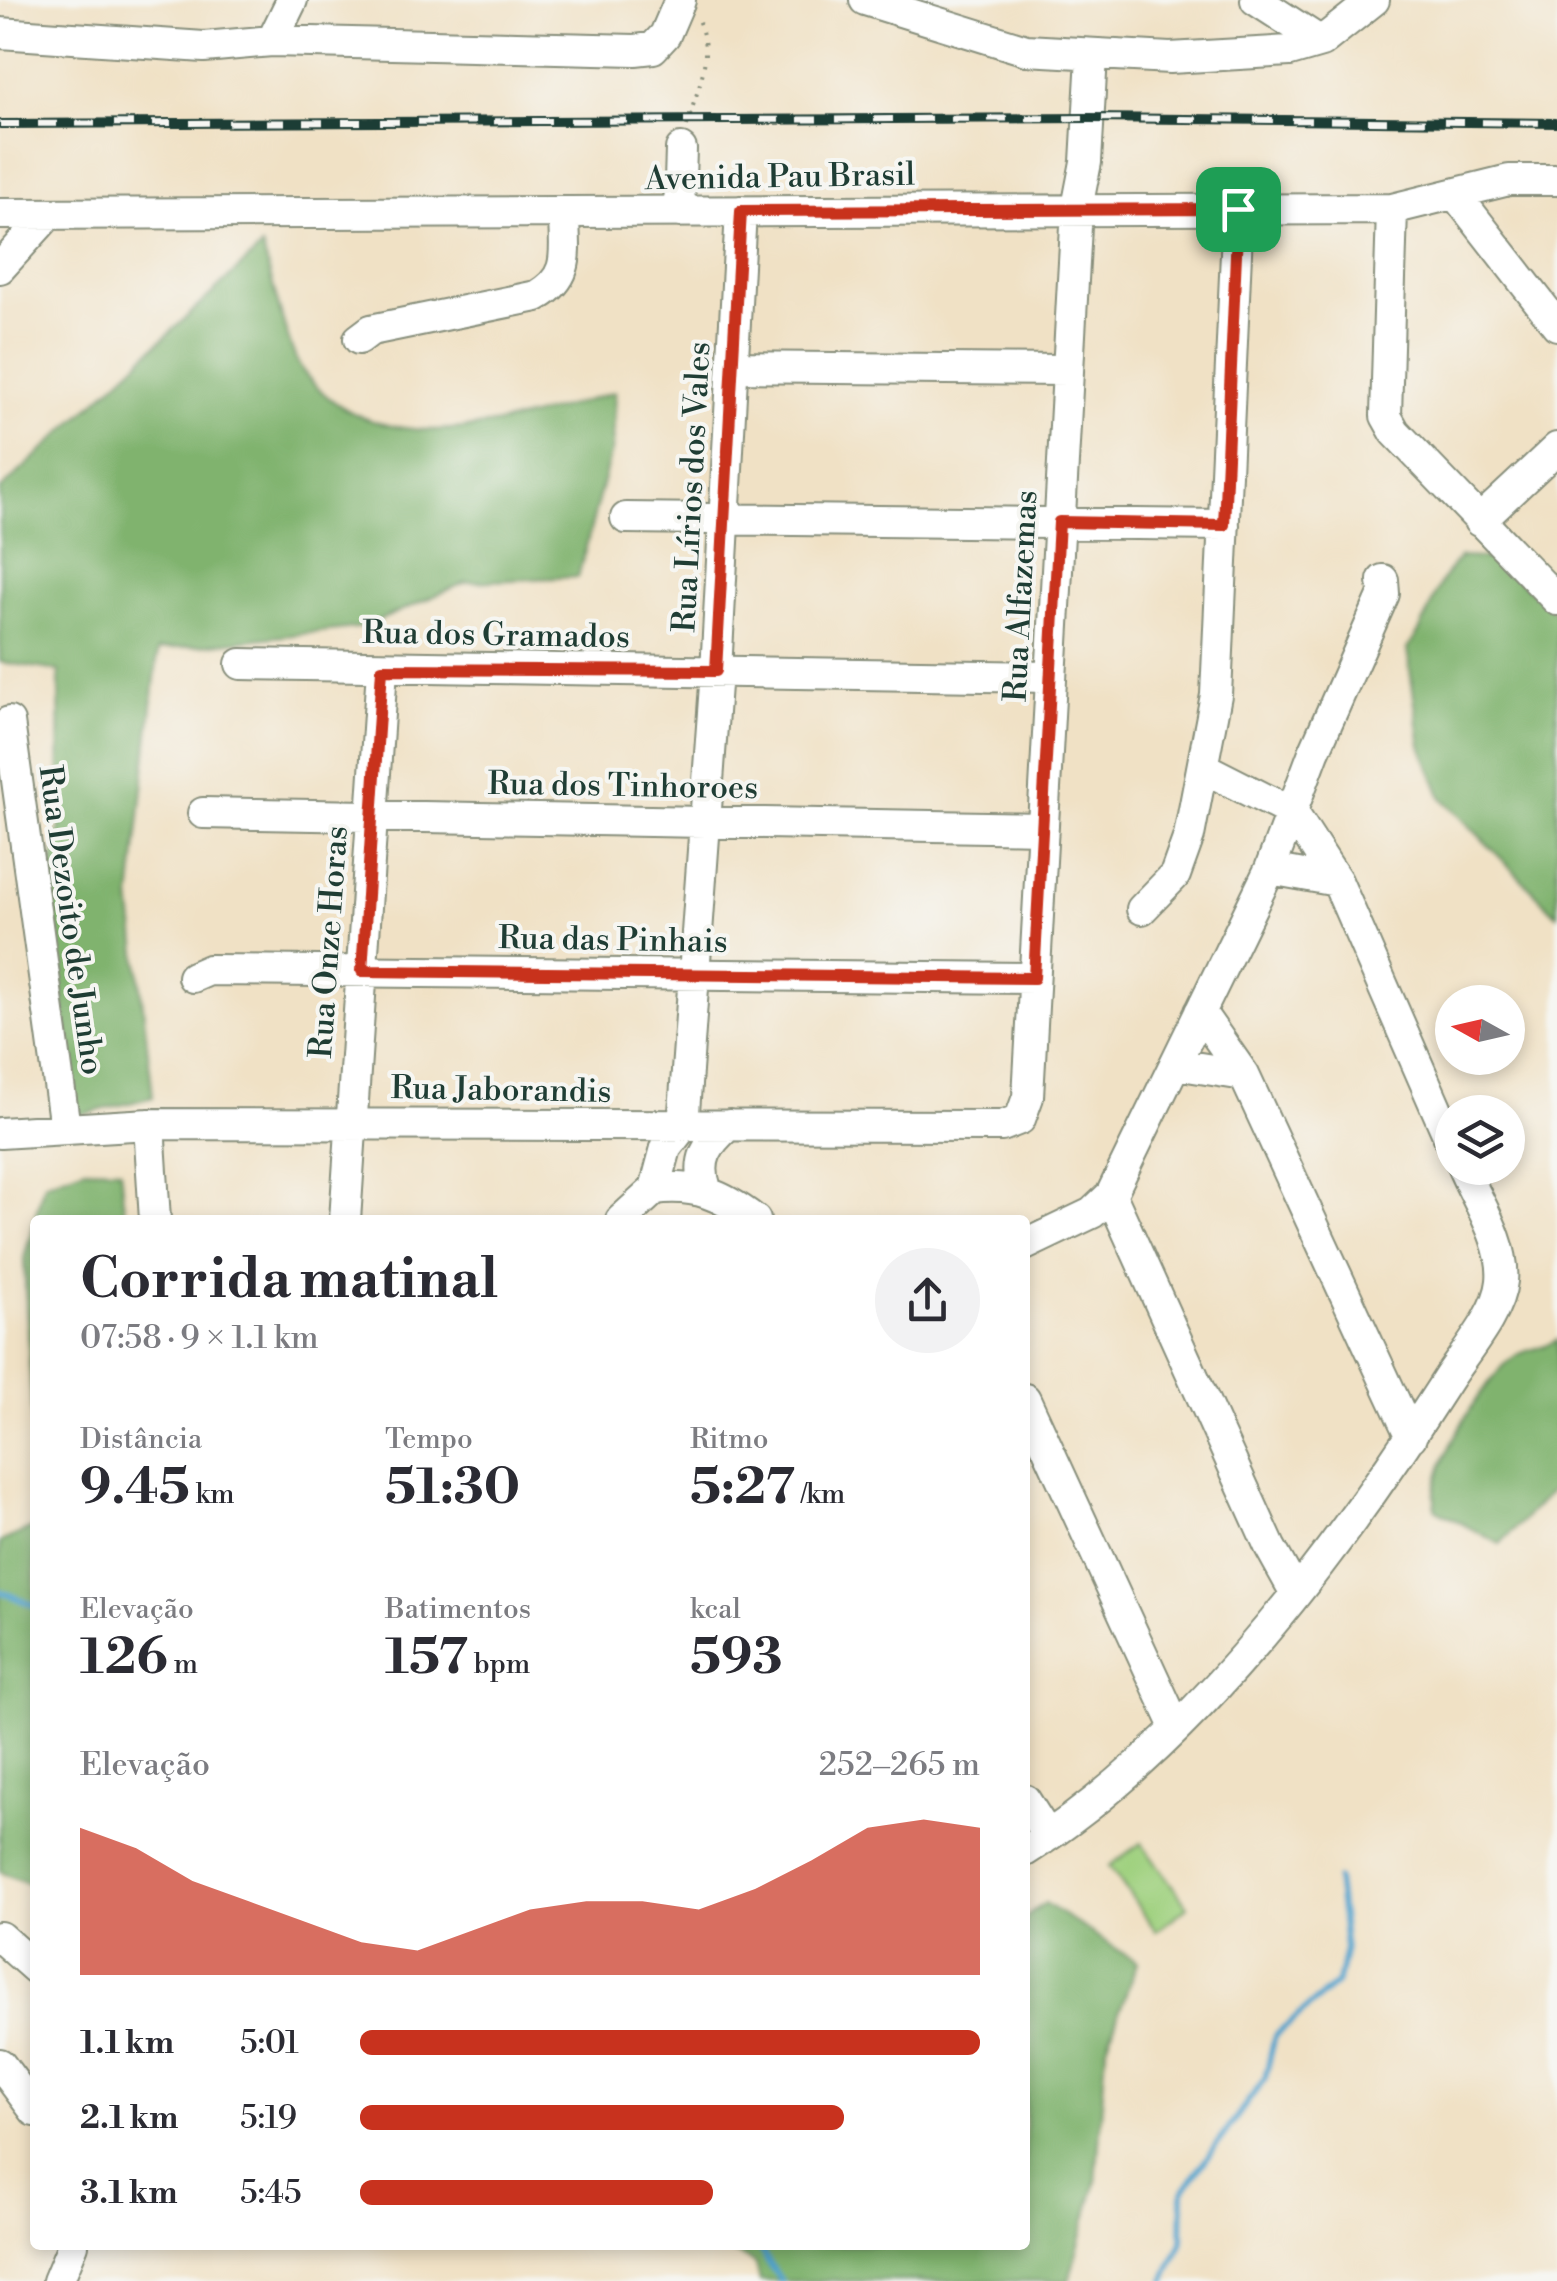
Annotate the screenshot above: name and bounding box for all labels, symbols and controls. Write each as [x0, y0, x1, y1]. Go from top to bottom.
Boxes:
street label: Avenida Pau Brasil [644, 155, 916, 199]
pin [1196, 167, 1281, 252]
icon: arrive [1211, 182, 1266, 237]
street label: Rua Lírios dos Vales [664, 341, 720, 634]
street label: Rua Alfazemas [995, 489, 1047, 703]
street label: Rua dos Gramados [362, 613, 630, 657]
street label: Rua Dezoito de Junho [29, 763, 113, 1078]
street label: Rua dos Tinhoroes [487, 764, 759, 808]
street label: Rua Onze Horas [301, 825, 357, 1060]
street label: Rua das Pinhais [498, 918, 728, 962]
north arrow [1435, 985, 1525, 1075]
map controls [1435, 985, 1525, 1185]
street label: Rua Jaborandis [390, 1068, 612, 1112]
button: layers [1435, 1095, 1525, 1185]
text: Corrida matinal [80, 1246, 498, 1315]
button: share [875, 1248, 980, 1353]
text: 07:58 · 9 × 1.1 km [80, 1318, 319, 1358]
text: Distância [80, 1422, 202, 1457]
text: Tempo [385, 1422, 473, 1457]
text: Ritmo [690, 1422, 768, 1457]
text: 9.45 [80, 1457, 190, 1519]
text: 51:30 [385, 1457, 520, 1519]
text: 5:27 [690, 1457, 795, 1519]
text: km [190, 1477, 235, 1512]
text: /km [795, 1477, 845, 1512]
text: Elevação [80, 1592, 194, 1627]
text: Batimentos [385, 1592, 531, 1627]
text: kcal [690, 1592, 741, 1627]
text: 126 [80, 1627, 168, 1689]
text: 157 [385, 1627, 468, 1689]
text: 593 [690, 1627, 783, 1689]
text: m [168, 1647, 198, 1682]
text: bpm [468, 1647, 530, 1682]
text: Elevação [80, 1745, 210, 1785]
text: 252–265 m [819, 1745, 980, 1785]
text: 1.1 km [80, 2023, 174, 2063]
text: 5:01 [240, 2023, 299, 2063]
text: 2.1 km [80, 2098, 178, 2138]
text: 5:19 [240, 2098, 297, 2138]
text: 3.1 km [80, 2173, 178, 2213]
text: 5:45 [240, 2173, 302, 2213]

